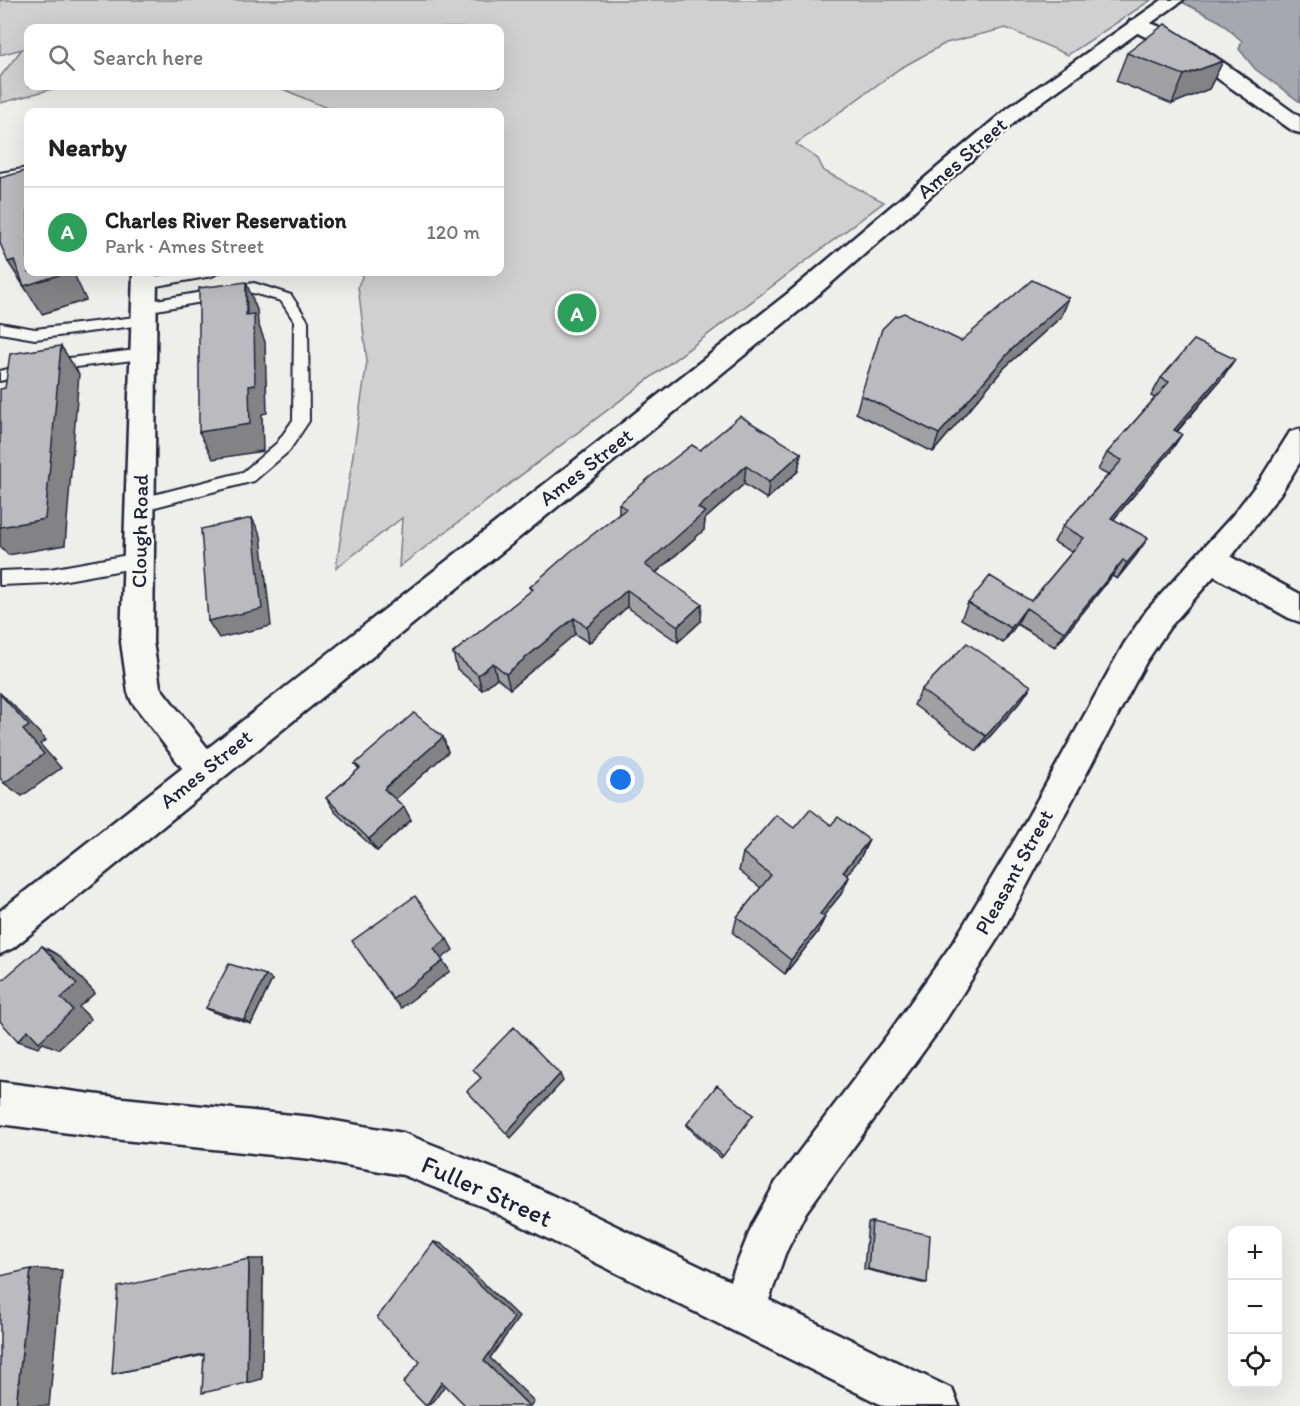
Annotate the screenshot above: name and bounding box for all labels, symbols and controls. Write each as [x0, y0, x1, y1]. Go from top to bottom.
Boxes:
search box [24, 24, 504, 90]
icon: search [45, 41, 78, 74]
text: Search here [93, 44, 203, 71]
street label: Ames Street [912, 112, 1012, 204]
text: Nearby [48, 131, 127, 163]
text: Charles River Reservation [105, 207, 347, 234]
text: A [61, 220, 74, 244]
text: 120 m [427, 220, 480, 244]
text: Park · Ames Street [105, 234, 264, 258]
pin: A [558, 290, 596, 336]
street label: Ames Street [534, 422, 637, 511]
street label: Clough Road [126, 473, 153, 588]
street label: Ames Street [155, 724, 257, 813]
your location [606, 765, 635, 794]
street label: Pleasant Street [969, 805, 1058, 939]
street label: Fuller Street [417, 1148, 557, 1234]
map controls [1228, 1226, 1282, 1388]
button: + [1228, 1226, 1282, 1280]
button: − [1228, 1280, 1282, 1334]
button: locate [1228, 1334, 1282, 1388]

